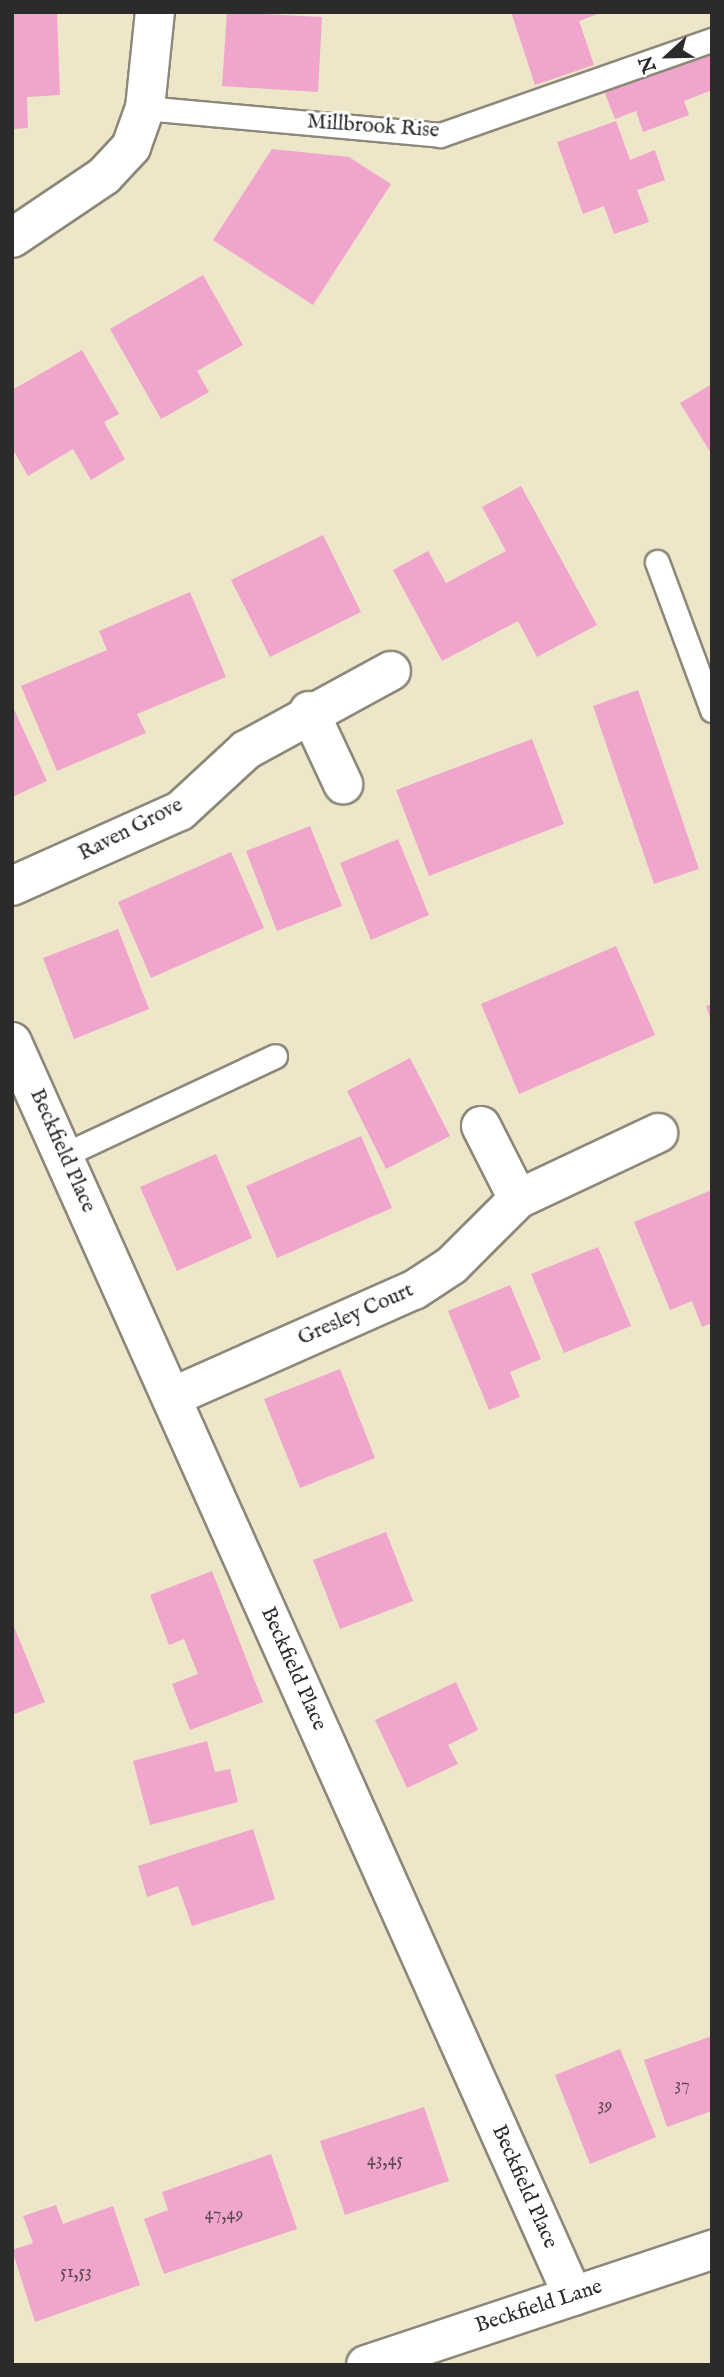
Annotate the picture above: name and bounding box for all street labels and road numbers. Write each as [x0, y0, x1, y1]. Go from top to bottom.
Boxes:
street label: Millbrook Rise [306, 110, 440, 144]
street label: Raven Grove [75, 793, 187, 867]
street label: Beckfield Place [23, 1085, 101, 1217]
street label: Gresley Court [294, 1278, 418, 1352]
street label: Beckfield Place [254, 1603, 332, 1735]
street label: Beckfield Place [485, 2121, 563, 2253]
street label: Beckfield Lane [472, 2275, 606, 2339]

